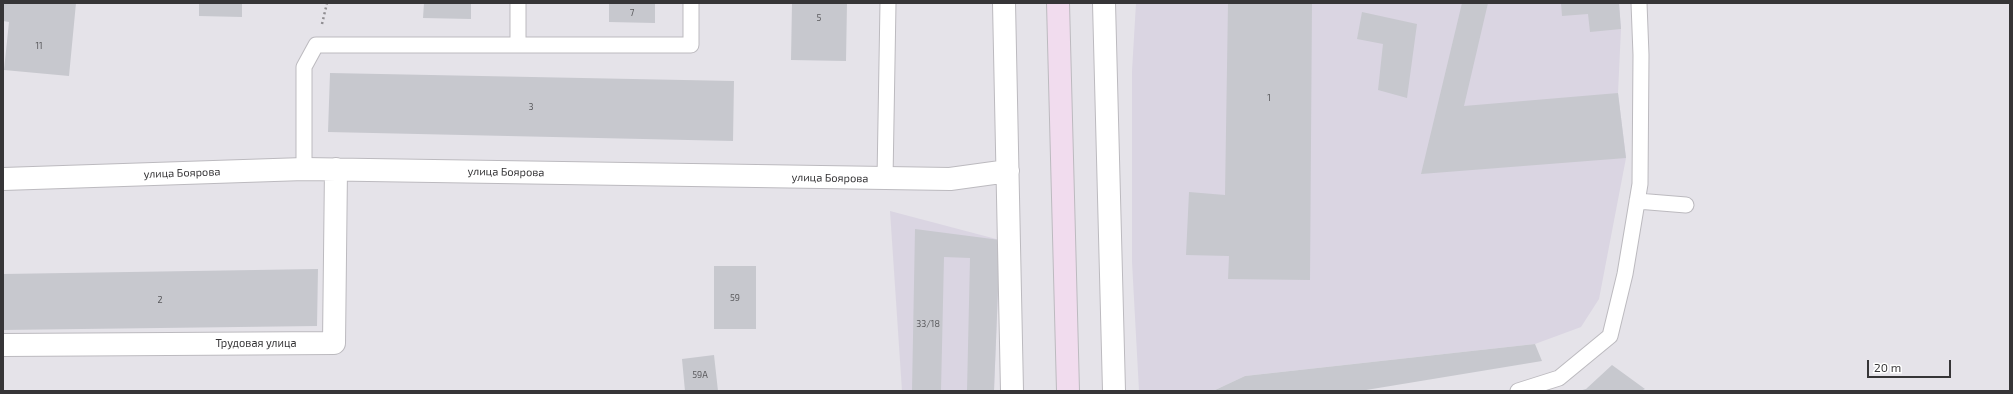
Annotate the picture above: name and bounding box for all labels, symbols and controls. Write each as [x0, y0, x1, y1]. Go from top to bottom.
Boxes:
house number: 7 [630, 8, 634, 18]
house number: 5 [817, 13, 821, 23]
house number: 11 [35, 41, 43, 51]
house number: 1 [1267, 93, 1271, 103]
house number: 3 [528, 102, 534, 112]
street label: улица Боярова [143, 165, 221, 181]
street label: улица Боярова [467, 165, 545, 179]
street label: улица Боярова [791, 171, 869, 185]
house number: 59 [730, 293, 740, 303]
house number: 2 [157, 295, 163, 305]
house number: 33/18 [916, 319, 940, 329]
street label: Трудовая улица [215, 336, 297, 350]
scale bar [1869, 352, 1953, 378]
text: 20 m [1874, 360, 1901, 374]
house number: 59А [692, 370, 708, 380]

